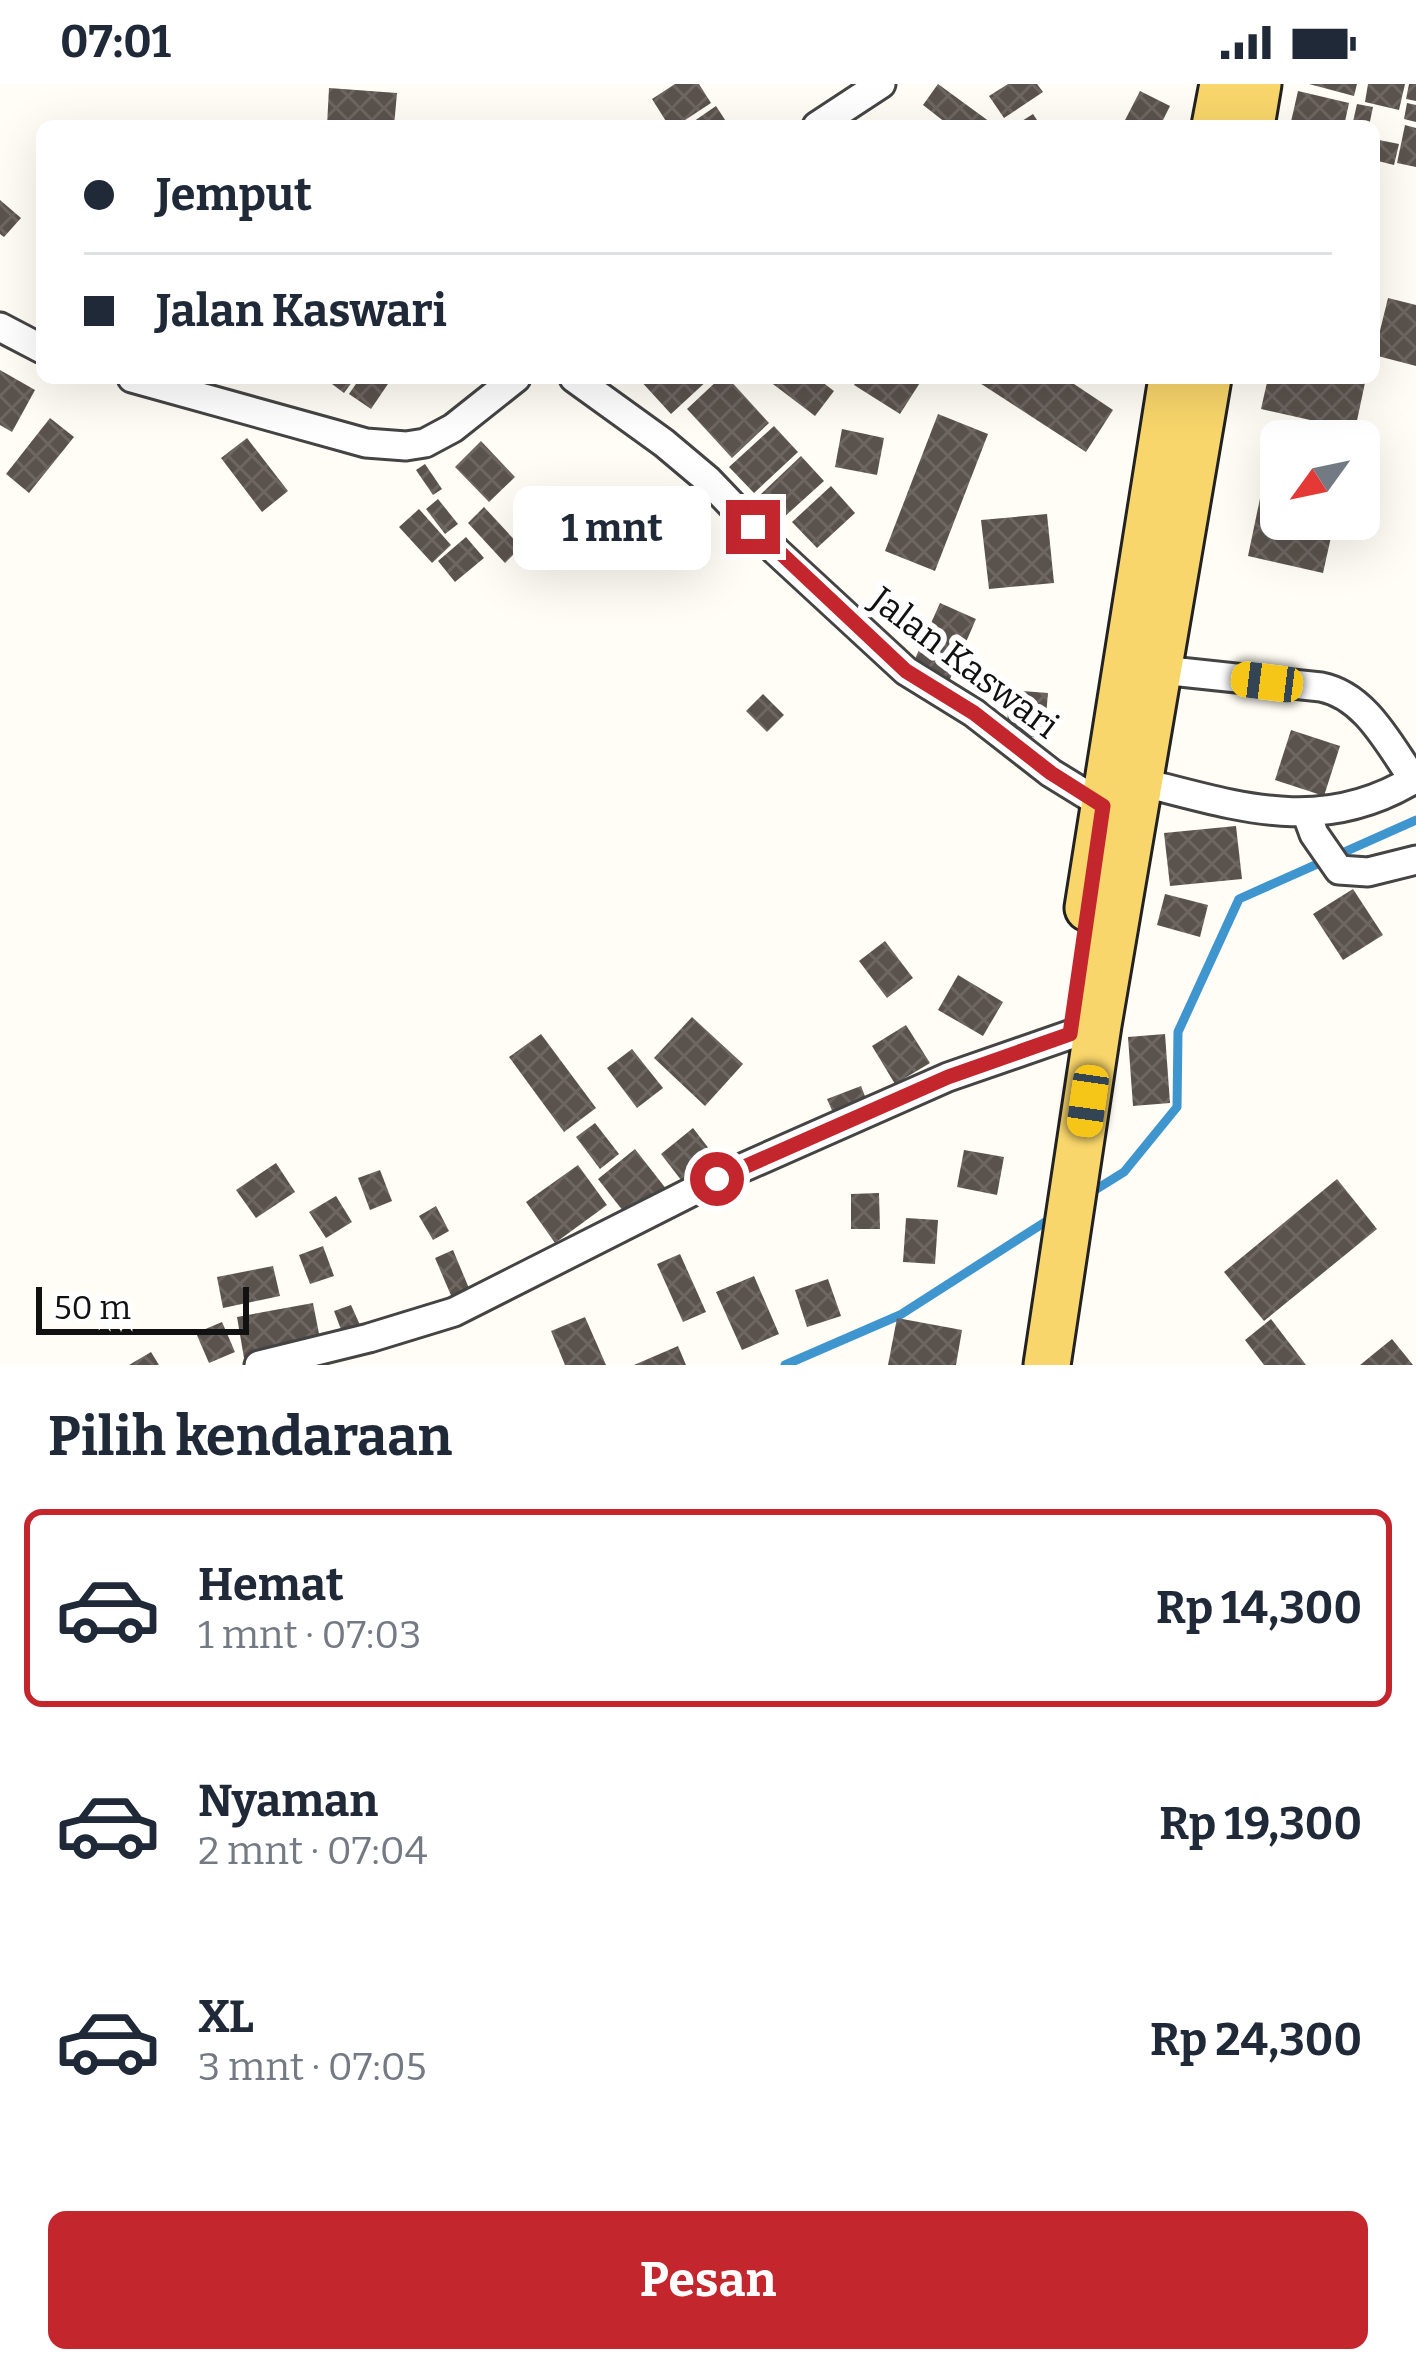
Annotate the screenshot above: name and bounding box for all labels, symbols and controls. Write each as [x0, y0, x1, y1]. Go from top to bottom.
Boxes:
text: 07:01 [60, 15, 171, 69]
text: Jemput [156, 168, 312, 222]
text: Jalan Kaswari [156, 284, 447, 338]
north arrow [1260, 420, 1380, 540]
map controls [1260, 420, 1380, 540]
callout: 1 mnt [513, 485, 711, 569]
route end [726, 500, 780, 554]
text: 1 mnt [561, 505, 663, 551]
street label: Jalan Kaswari [861, 577, 1067, 748]
car [1229, 660, 1305, 704]
car [1065, 1063, 1111, 1139]
route start [690, 1152, 744, 1206]
scale bar [36, 1281, 249, 1334]
text: 50 m [54, 1288, 131, 1328]
text: Pilih kendaraan [48, 1405, 452, 1469]
icon: car [54, 1554, 162, 1662]
text: Hemat [198, 1558, 344, 1612]
text: Rp 14,300 [1156, 1581, 1362, 1635]
text: 1 mnt · 07:03 [198, 1612, 422, 1658]
icon: car [54, 1770, 162, 1878]
text: Nyaman [198, 1774, 378, 1828]
text: Rp 19,300 [1159, 1797, 1362, 1851]
text: 2 mnt · 07:04 [198, 1828, 427, 1874]
icon: car [54, 1986, 162, 2094]
text: XL [198, 1990, 254, 2044]
text: Rp 24,300 [1150, 2013, 1362, 2067]
text: 3 mnt · 07:05 [198, 2044, 427, 2090]
button: Pesan [48, 2211, 1368, 2349]

